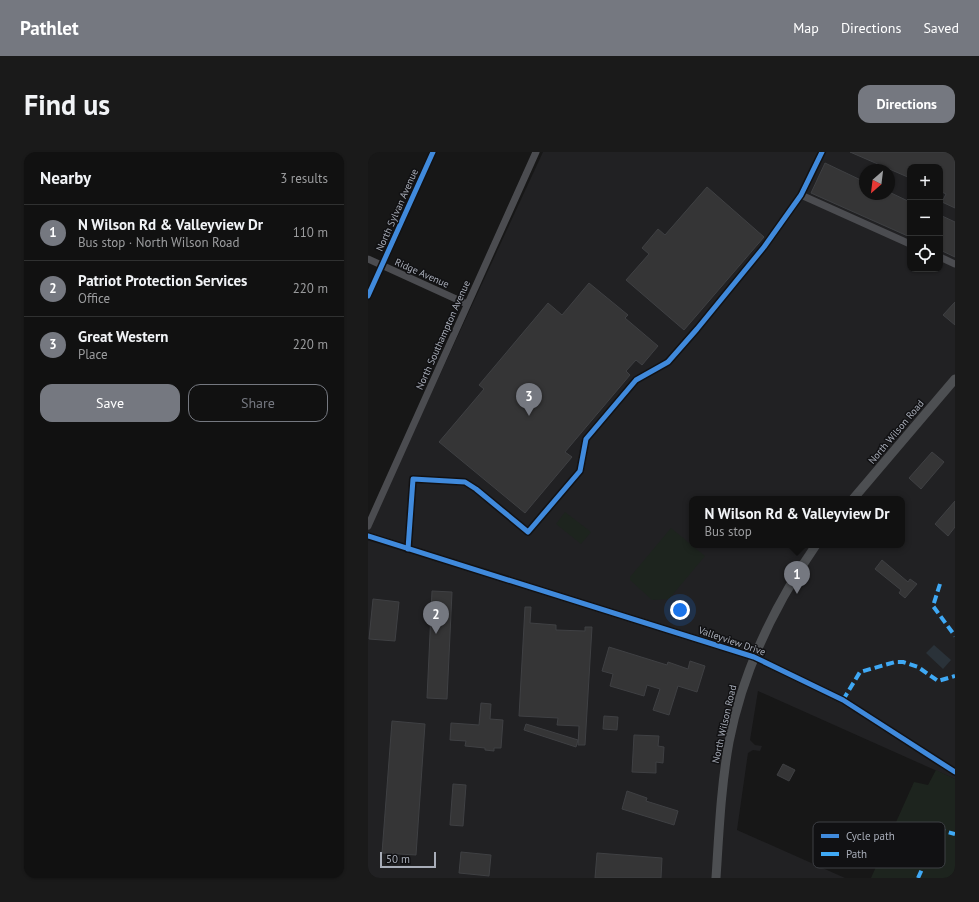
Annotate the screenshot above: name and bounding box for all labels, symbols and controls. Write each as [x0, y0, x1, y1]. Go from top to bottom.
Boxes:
text: Pathlet [20, 16, 79, 40]
text: Map [793, 19, 819, 37]
text: Directions [841, 19, 901, 37]
text: Saved [923, 19, 959, 37]
button: Directions [858, 85, 955, 123]
text: Find us [24, 86, 110, 123]
north arrow [859, 164, 895, 200]
map controls [907, 164, 943, 272]
button: + [907, 164, 943, 200]
text: Nearby [40, 167, 91, 189]
street label: North Sylvan Avenue [373, 167, 421, 253]
text: 3 results [280, 170, 328, 187]
button: − [907, 200, 943, 236]
text: N Wilson Rd & Valleyview Dr [78, 215, 263, 234]
text: 1 [49, 224, 57, 241]
text: 110 m [293, 224, 328, 241]
text: Bus stop · North Wilson Road [78, 234, 240, 251]
button: locate [907, 236, 943, 272]
street label: Ridge Avenue [393, 255, 451, 291]
text: Patriot Protection Services [78, 271, 247, 290]
street label: North Southampton Avenue [413, 278, 473, 392]
text: 2 [49, 280, 57, 297]
text: 220 m [293, 280, 328, 297]
text: Office [78, 290, 110, 307]
text: Great Western [78, 327, 168, 346]
text: 3 [49, 336, 57, 353]
text: 220 m [293, 336, 328, 353]
text: Place [78, 346, 108, 363]
pin: 3 [516, 383, 542, 416]
button: Save [40, 384, 180, 422]
button: Share [188, 384, 328, 422]
street label: North Wilson Road [865, 397, 927, 467]
popup [689, 496, 905, 548]
text: N Wilson Rd & Valleyview Dr [704, 504, 890, 523]
text: Bus stop [704, 523, 752, 540]
pin: 1 [784, 561, 810, 594]
your location [670, 600, 690, 620]
pin: 2 [423, 601, 449, 634]
street label: Valleyview Drive [696, 623, 767, 659]
street label: North Wilson Road [709, 684, 739, 764]
legend [813, 822, 945, 868]
text: Cycle path [846, 829, 895, 843]
text: Path [846, 847, 867, 861]
scale bar [380, 850, 436, 869]
text: 50 m [386, 852, 410, 866]

